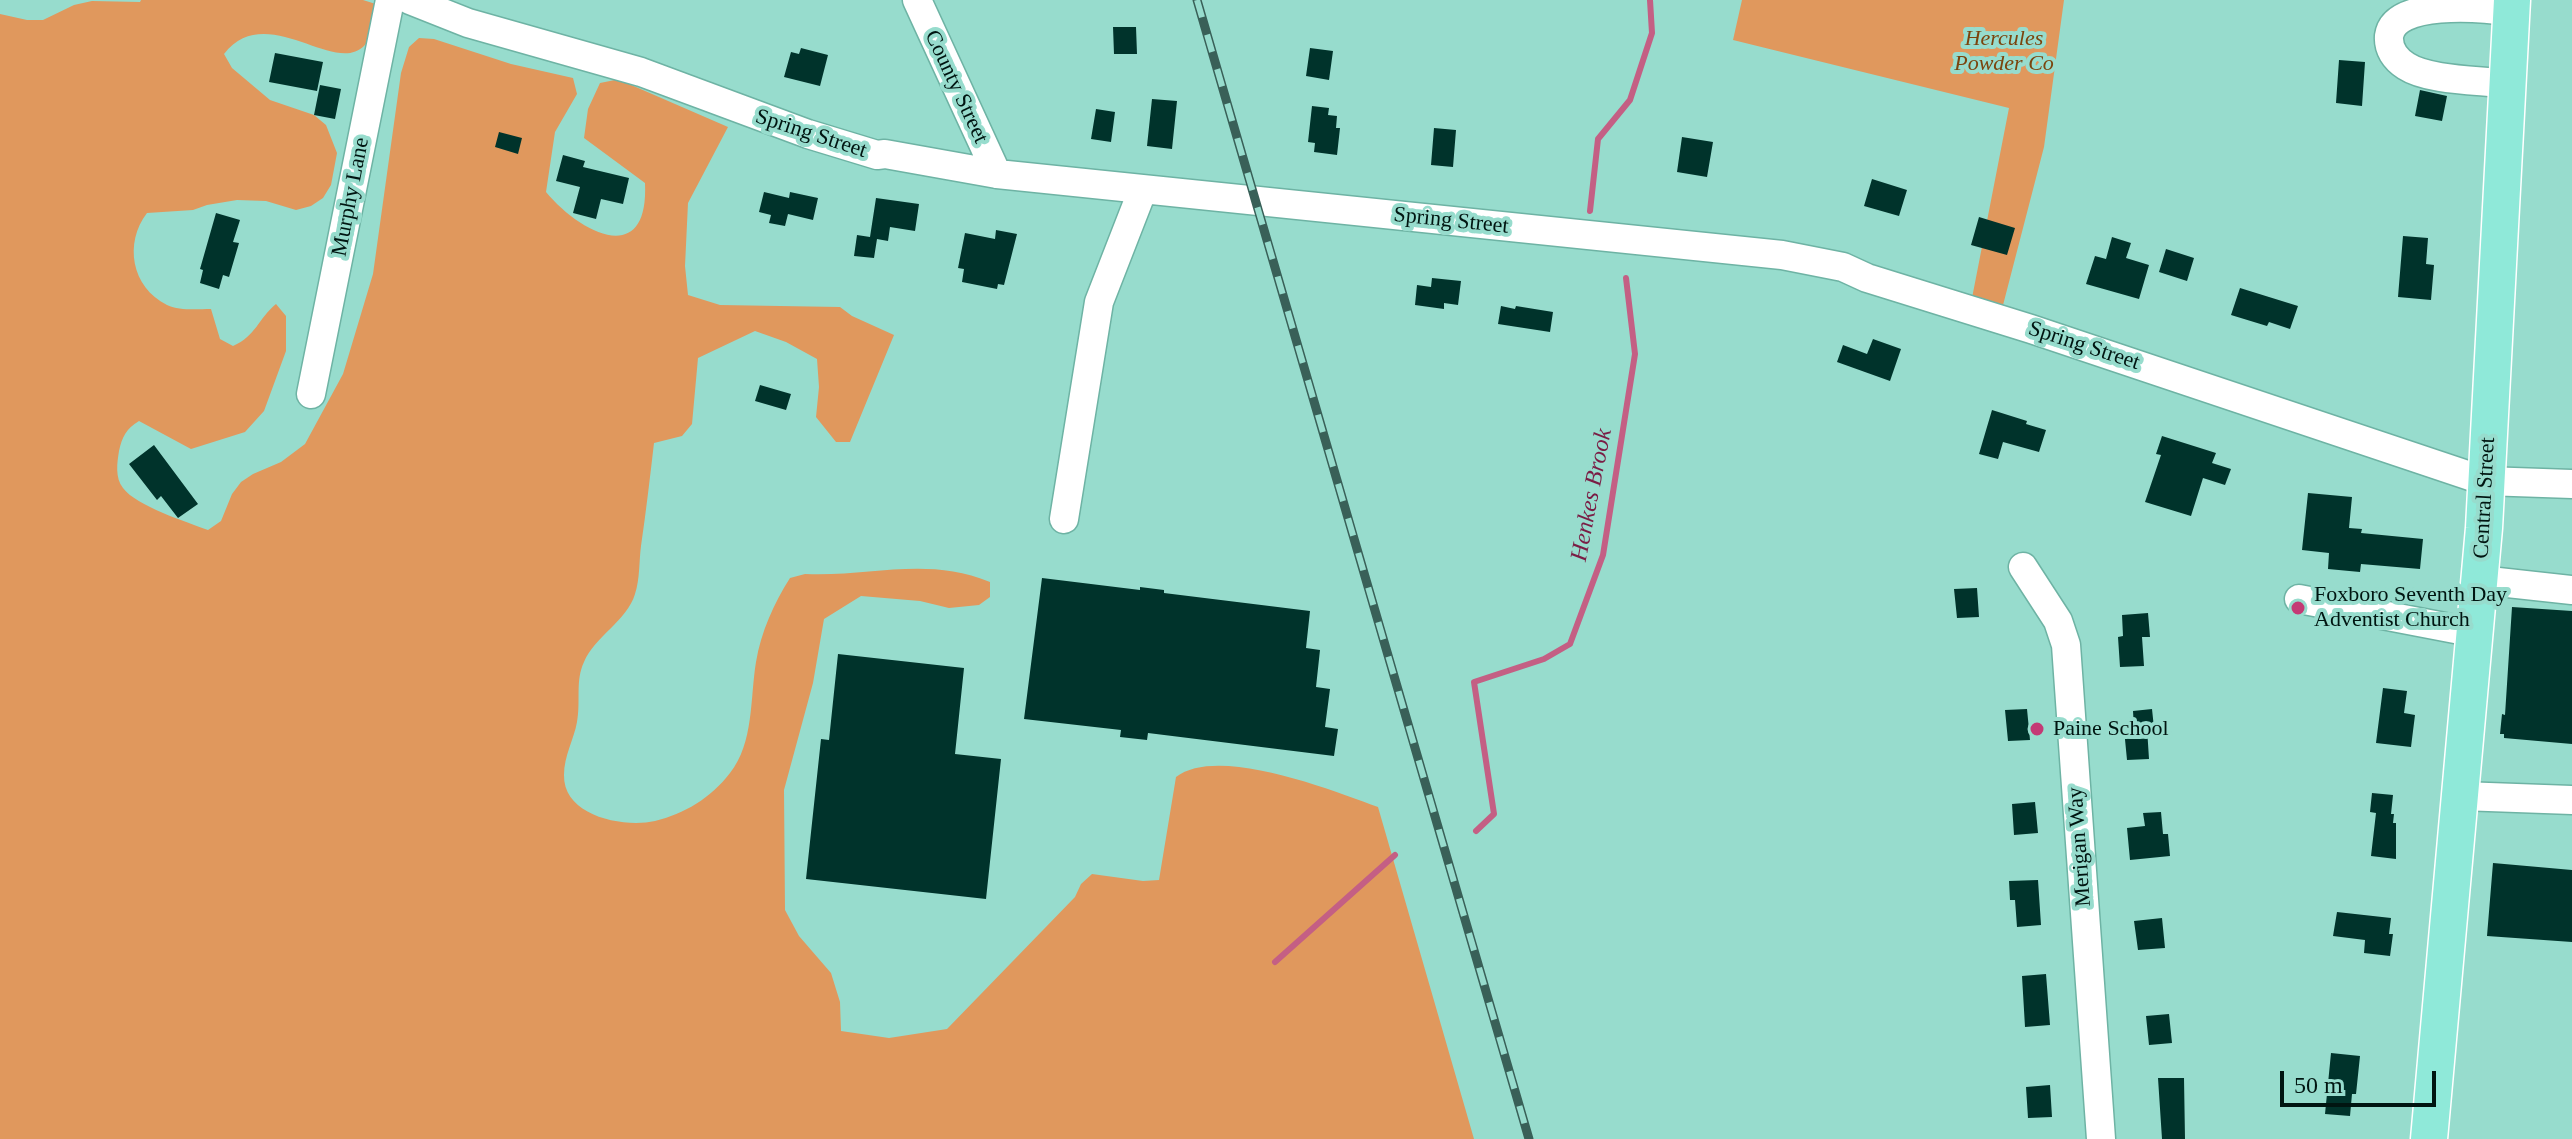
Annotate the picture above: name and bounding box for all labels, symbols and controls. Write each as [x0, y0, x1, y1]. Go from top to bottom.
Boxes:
street label: County Street [918, 26, 994, 148]
park label: Hercules Powder Co [1954, 26, 2054, 78]
street label: Spring Street [752, 104, 870, 164]
street label: Murphy Lane [327, 135, 375, 259]
street label: Spring Street [1392, 202, 1510, 240]
street label: Spring Street [2025, 316, 2143, 376]
water label: Henkes Brook [1565, 426, 1619, 564]
street label: Central Street [2469, 437, 2501, 559]
place label: Foxboro Seventh Day Adventist Church [2314, 582, 2507, 634]
marker: Foxboro Seventh Day Adventist Church [2289, 599, 2307, 617]
place label: Paine School [2053, 716, 2168, 742]
marker: Paine School [2028, 720, 2046, 738]
street label: Merigan Way [2063, 786, 2097, 908]
scale bar [2284, 1055, 2440, 1105]
text: 50 m [2294, 1072, 2343, 1098]

